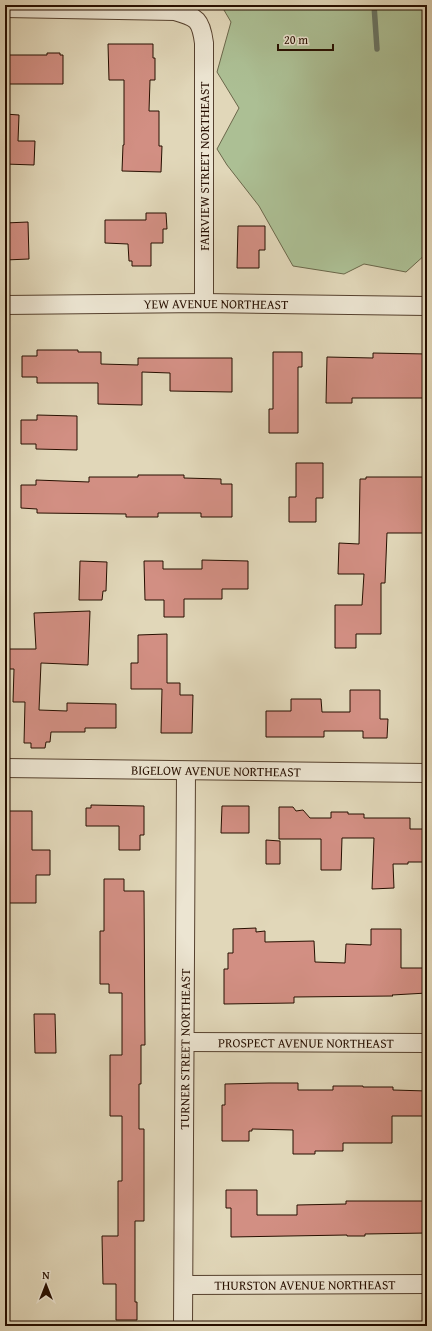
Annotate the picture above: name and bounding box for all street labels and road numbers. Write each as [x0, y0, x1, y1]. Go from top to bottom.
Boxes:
street label: FAIRVIEW STREET NORTHEAST [195, 81, 214, 251]
street label: YEW AVENUE NORTHEAST [144, 293, 289, 314]
street label: BIGELOW AVENUE NORTHEAST [131, 760, 302, 781]
street label: TURNER STREET NORTHEAST [175, 968, 194, 1130]
street label: PROSPECT AVENUE NORTHEAST [218, 1033, 395, 1052]
street label: THURSTON AVENUE NORTHEAST [214, 1275, 396, 1294]

